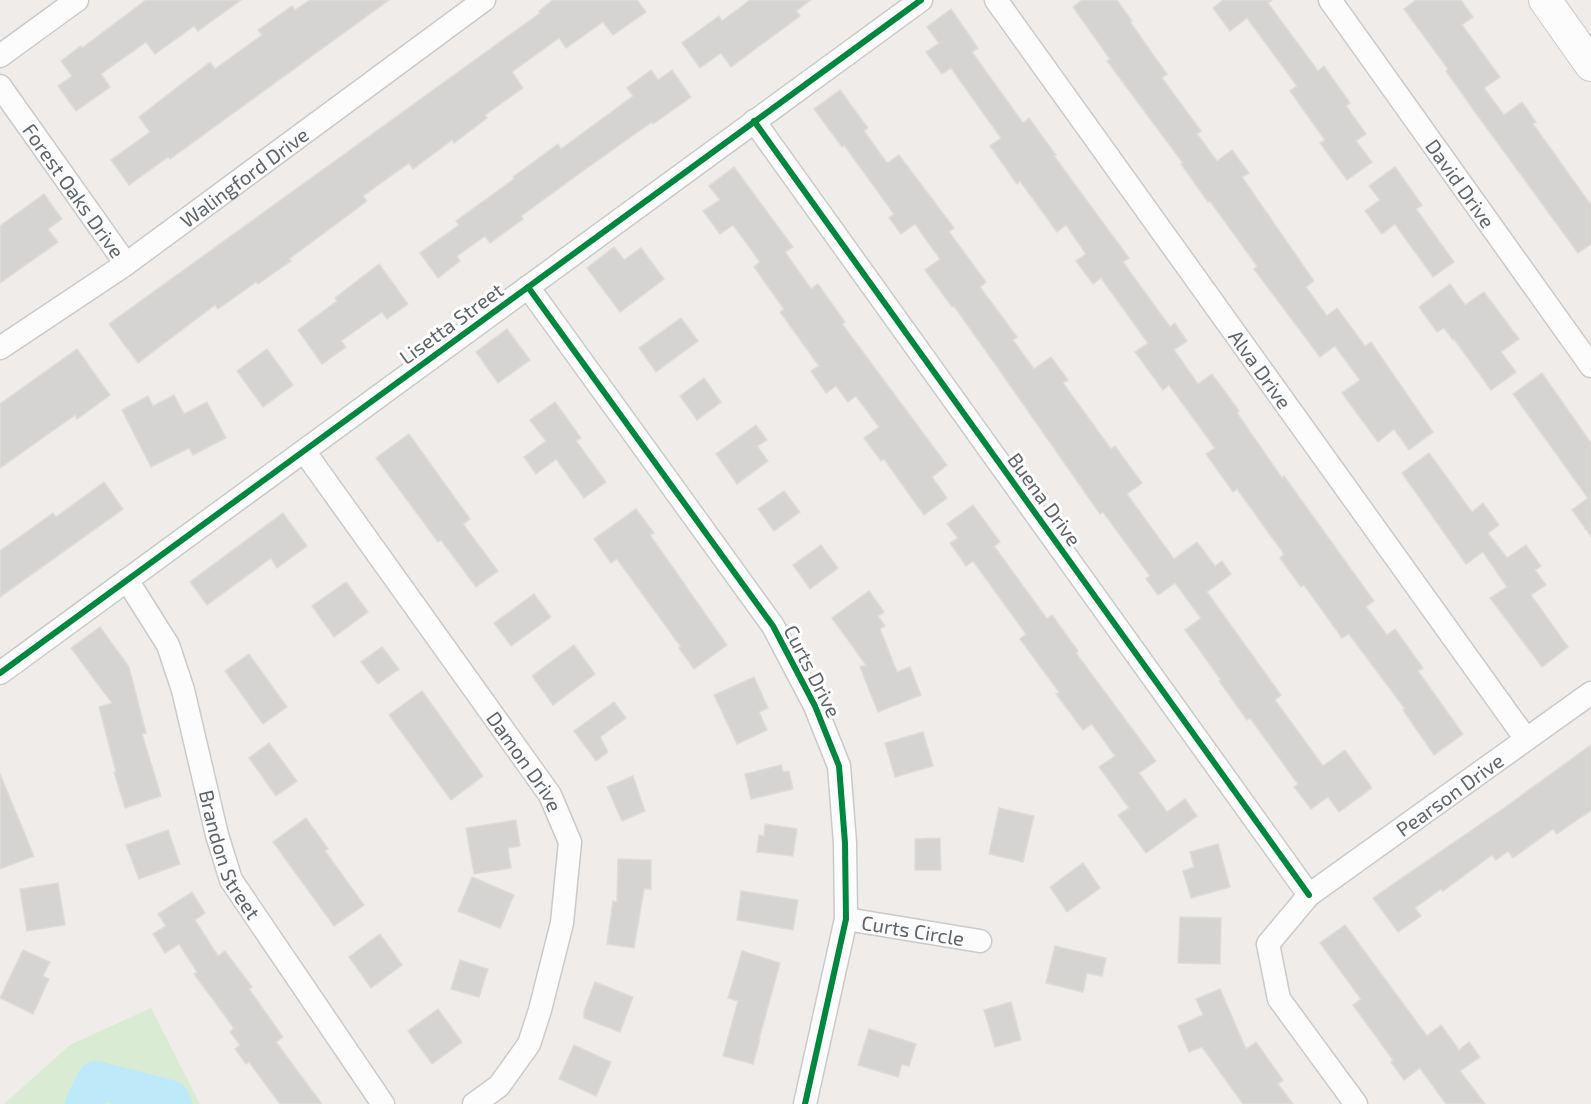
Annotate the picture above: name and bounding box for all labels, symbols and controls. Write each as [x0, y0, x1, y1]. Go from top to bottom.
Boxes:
street label: Forest Oaks Drive [18, 119, 130, 262]
street label: Walingford Drive [175, 122, 313, 232]
street label: David Drive [1421, 134, 1500, 232]
street label: Lisetta Street [394, 277, 508, 369]
street label: Alva Drive [1224, 325, 1297, 413]
street label: Buena Drive [1003, 448, 1087, 550]
street label: Curts Drive [779, 621, 847, 721]
street label: Damon Drive [482, 706, 567, 815]
street label: Pearson Drive [1391, 748, 1508, 841]
street label: Brandon Street [195, 787, 266, 924]
street label: Curts Circle [860, 910, 966, 950]

